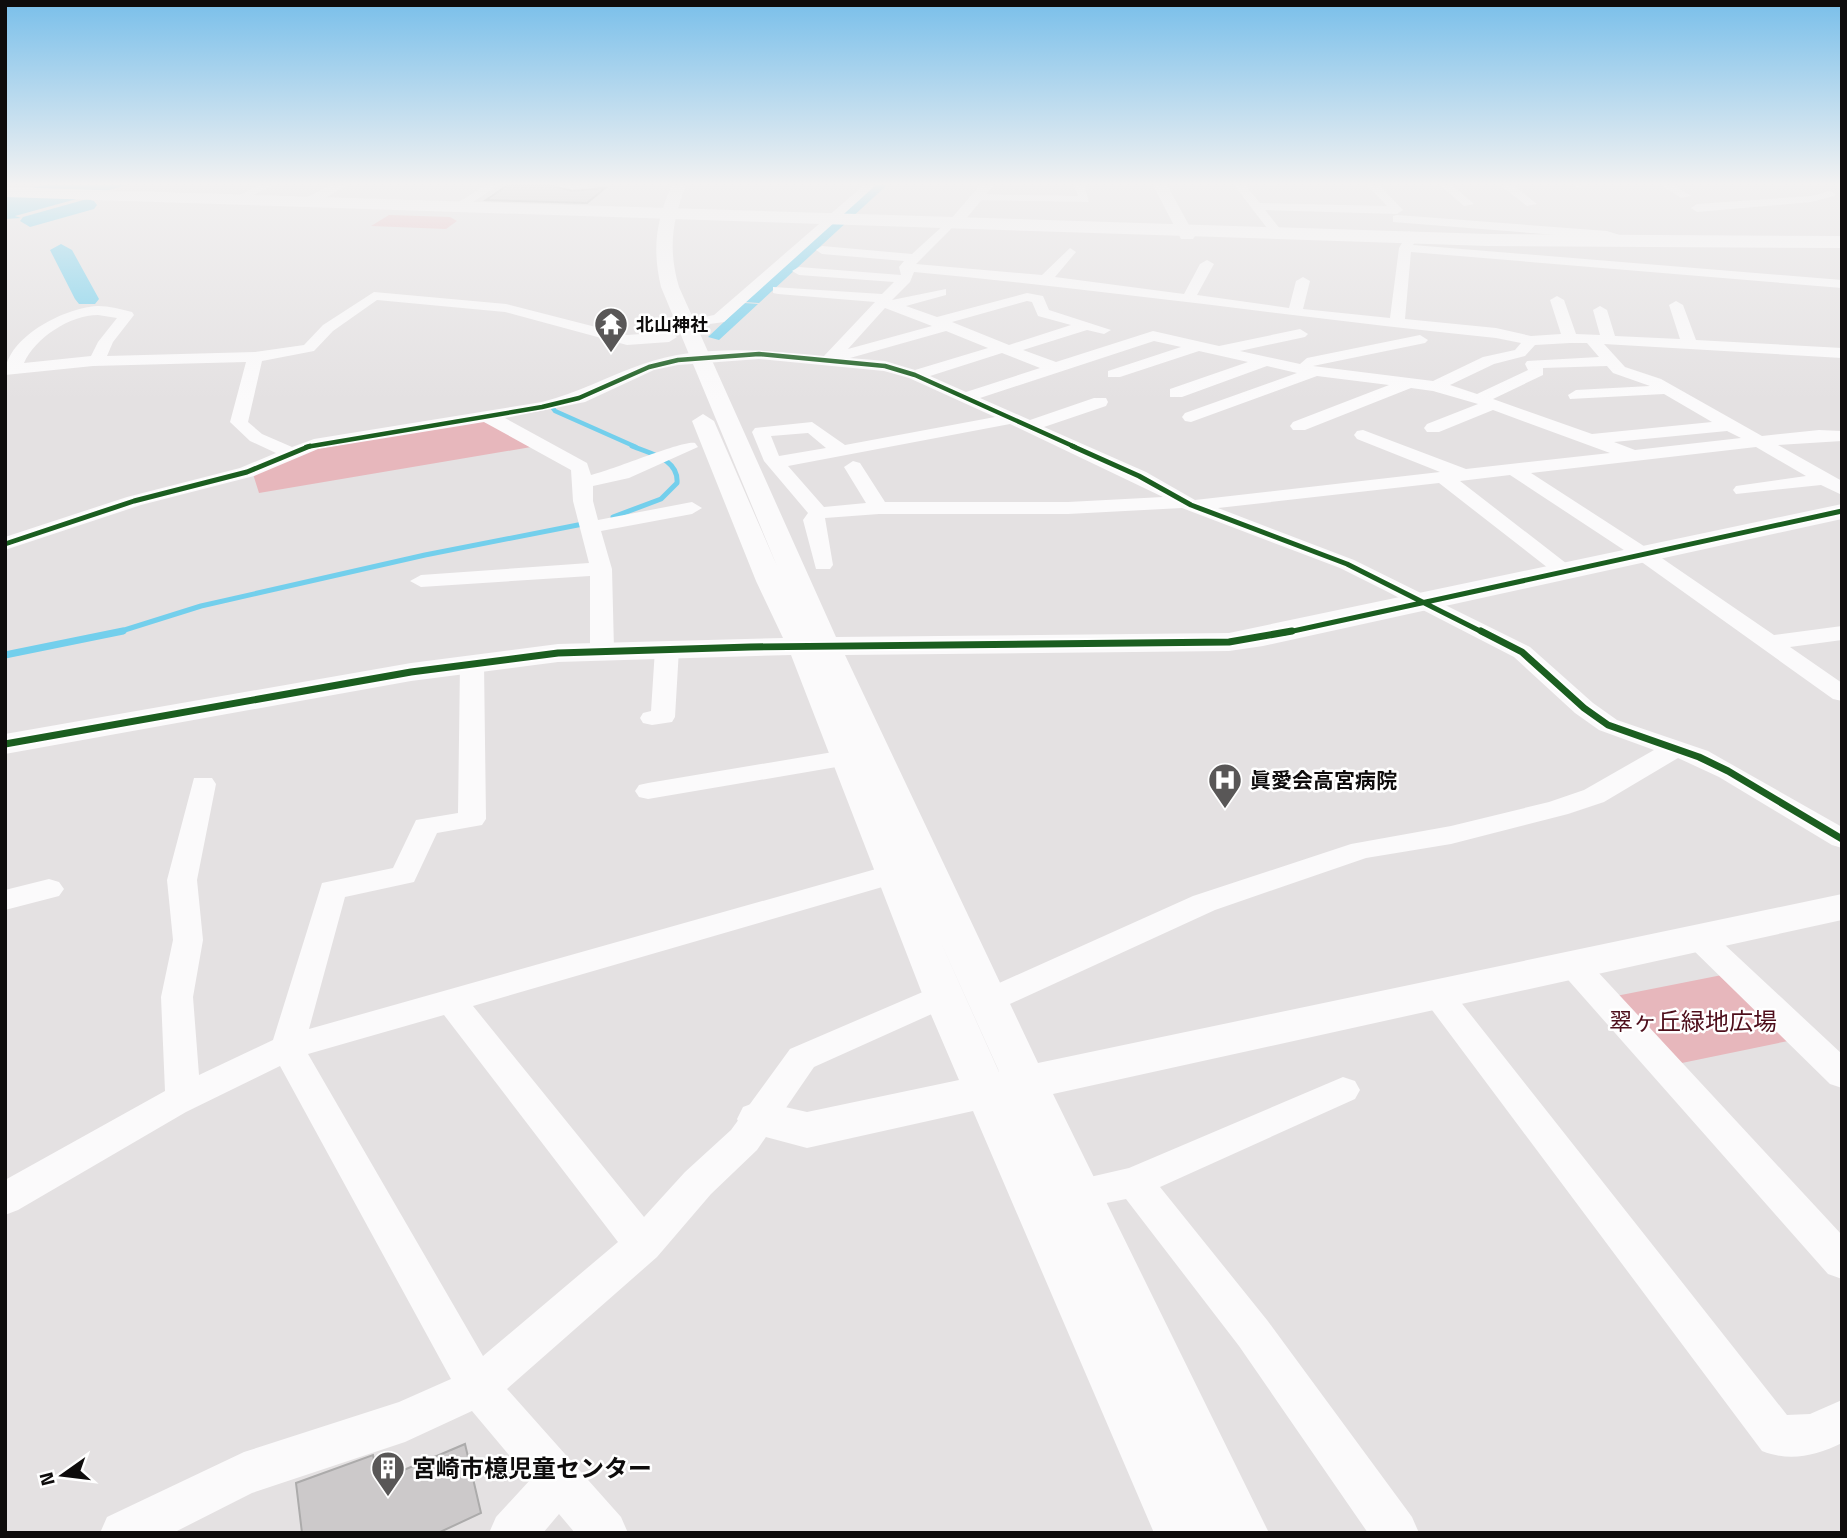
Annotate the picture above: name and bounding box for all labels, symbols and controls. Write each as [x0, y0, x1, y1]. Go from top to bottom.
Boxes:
temple icon: 北山神社 [592, 305, 630, 354]
place label: 北山神社 [636, 311, 708, 338]
hospital icon: 眞愛会高宮病院 [1206, 761, 1244, 810]
place label: 眞愛会高宮病院 [1250, 764, 1397, 796]
park label: 翠ヶ丘緑地広場 [1609, 1003, 1777, 1039]
north arrow [28, 1440, 98, 1510]
building icon: 宮崎市檍児童センター [369, 1449, 407, 1498]
place label: 宮崎市檍児童センター [412, 1450, 652, 1486]
text: N [30, 1469, 62, 1489]

